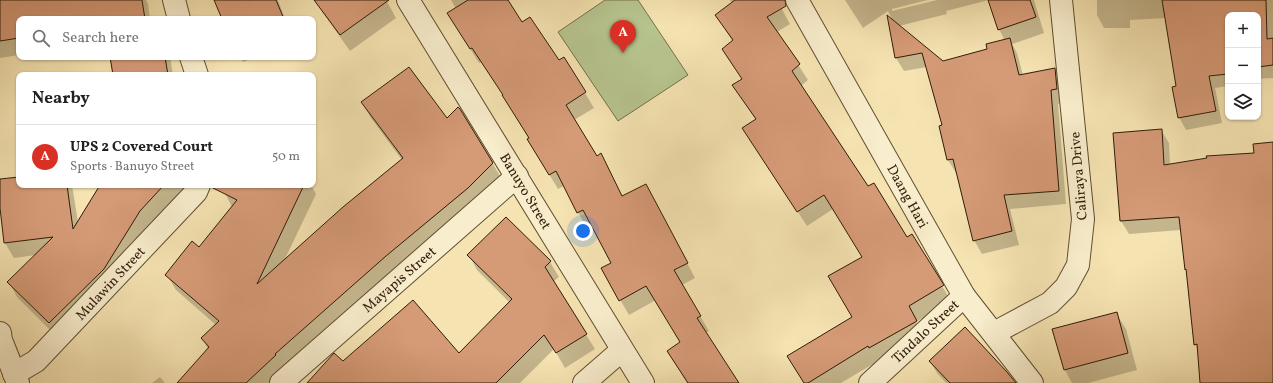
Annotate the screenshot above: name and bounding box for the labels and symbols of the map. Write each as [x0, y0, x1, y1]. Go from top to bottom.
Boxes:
pin: A [610, 20, 636, 53]
street label: Caliraya Drive [1066, 131, 1093, 221]
street label: Banuyo Street [494, 150, 555, 234]
street label: Daang Hari [881, 161, 932, 232]
your location [573, 221, 593, 241]
street label: Mulawin Street [72, 243, 150, 325]
street label: Mayapis Street [359, 243, 441, 317]
street label: Tindalo Street [888, 296, 964, 368]

